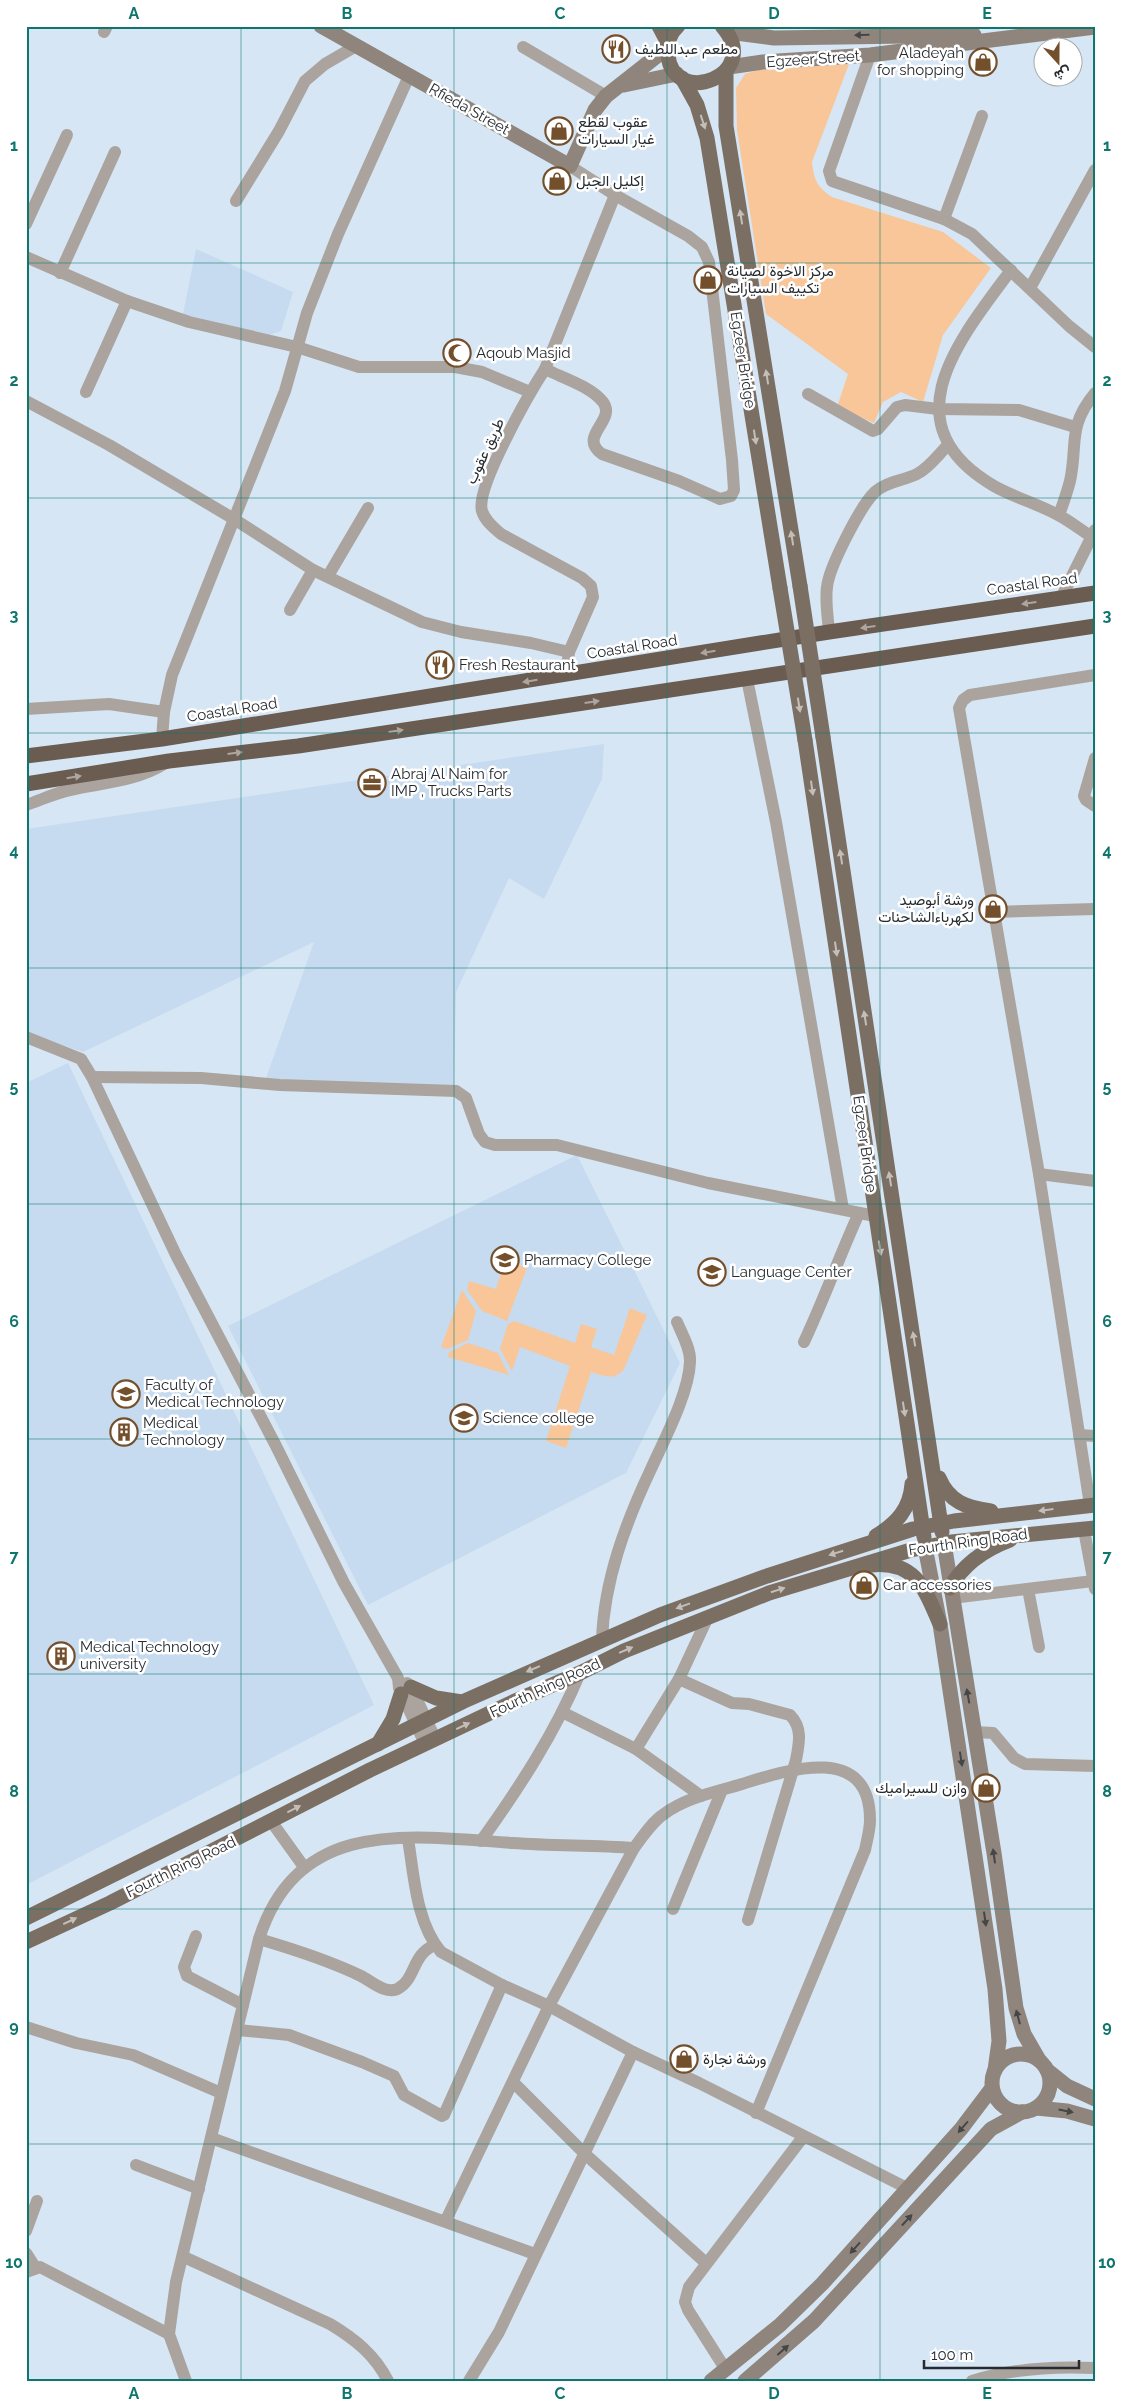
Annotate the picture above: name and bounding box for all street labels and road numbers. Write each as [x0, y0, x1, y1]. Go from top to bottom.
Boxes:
street label: Egzeer Street [766, 47, 860, 71]
street label: Rfieda Street [426, 80, 512, 138]
street label: Egzeer Bridge [726, 310, 760, 410]
street label: طريق عقوب [462, 415, 509, 487]
street label: Coastal Road [986, 569, 1078, 599]
street label: Coastal Road [586, 631, 678, 663]
street label: Coastal Road [186, 694, 278, 726]
street label: Egzeer Bridge [849, 1094, 881, 1194]
street label: Fourth Ring Road [907, 1525, 1029, 1559]
street label: Fourth Ring Road [487, 1655, 603, 1721]
street label: Fourth Ring Road [123, 1833, 239, 1901]

